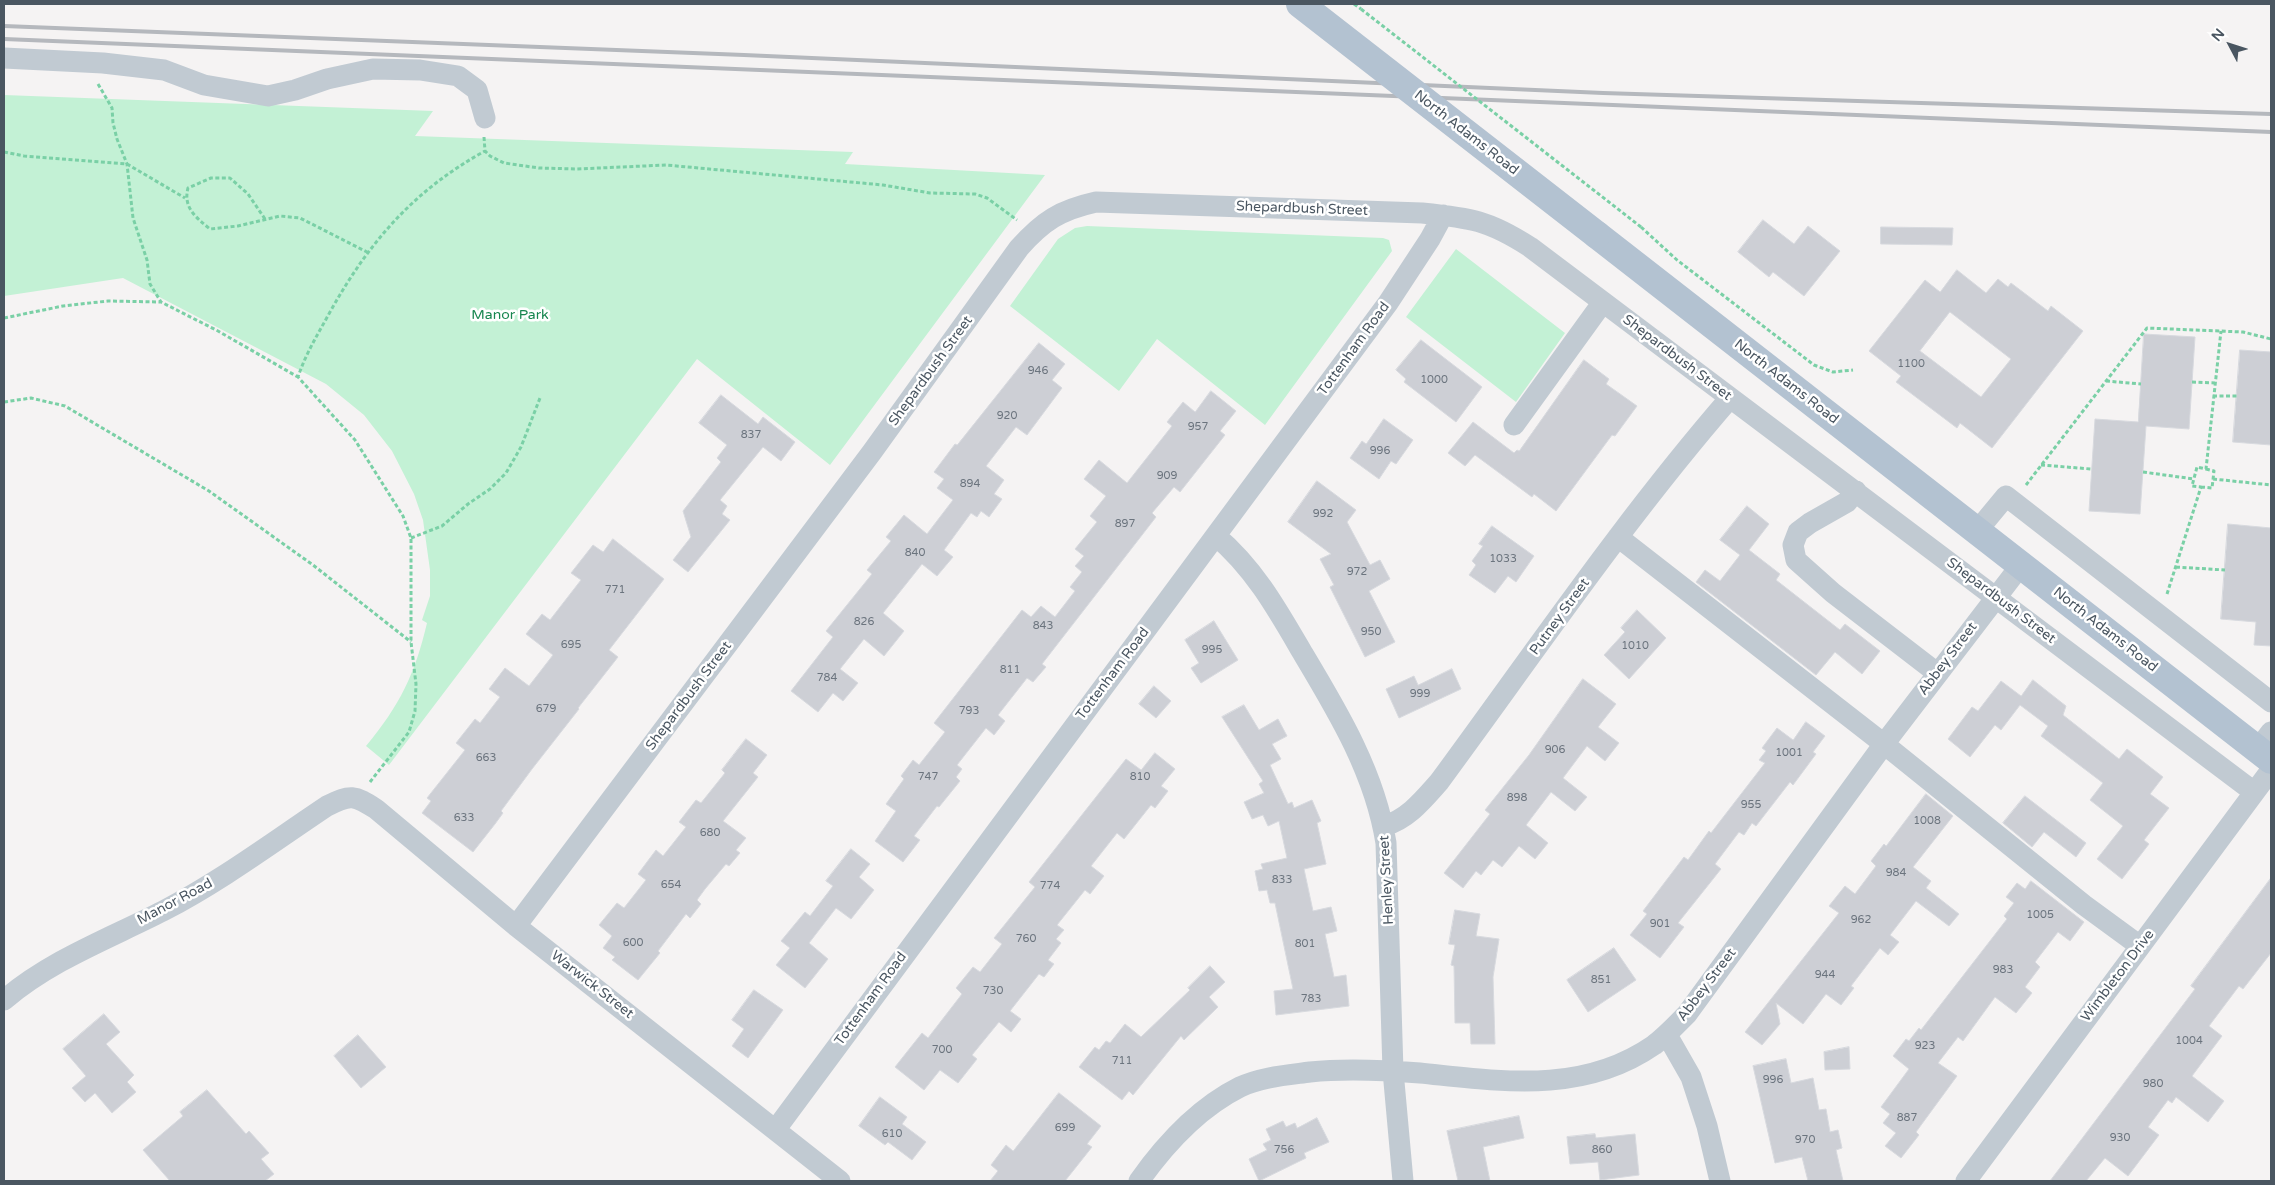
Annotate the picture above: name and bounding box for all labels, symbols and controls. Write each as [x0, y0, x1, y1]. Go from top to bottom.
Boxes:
north arrow [2205, 20, 2255, 70]
text: N [2208, 25, 2228, 45]
street label: North Adams Road [1410, 87, 1522, 179]
street label: Shepardbush Street [1236, 198, 1368, 220]
street label: Tottenham Road [1315, 299, 1393, 399]
park label: Manor Park [471, 307, 549, 323]
street label: Shepardbush Street [1619, 312, 1735, 404]
street label: Shepardbush Street [885, 313, 977, 429]
street label: North Adams Road [1730, 336, 1842, 428]
house number: 1100 [1897, 357, 1925, 371]
house number: 946 [1028, 364, 1048, 378]
house number: 1000 [1420, 373, 1448, 387]
house number: 920 [997, 409, 1017, 423]
house number: 957 [1188, 420, 1208, 434]
house number: 837 [741, 428, 761, 442]
house number: 996 [1370, 444, 1390, 458]
house number: 909 [1157, 469, 1177, 483]
house number: 894 [960, 477, 980, 491]
house number: 992 [1313, 507, 1333, 521]
house number: 897 [1115, 517, 1135, 531]
house number: 840 [905, 546, 925, 560]
house number: 1033 [1489, 552, 1517, 566]
street label: Shepardbush Street [1943, 555, 2059, 647]
house number: 972 [1347, 565, 1367, 579]
street label: Putney Street [1527, 575, 1593, 659]
house number: 771 [605, 583, 625, 597]
street label: North Adams Road [2049, 584, 2161, 676]
house number: 826 [854, 615, 874, 629]
house number: 843 [1033, 619, 1053, 633]
street label: Abbey Street [1915, 619, 1981, 699]
street label: Tottenham Road [1073, 625, 1153, 723]
house number: 950 [1361, 625, 1381, 639]
house number: 695 [561, 638, 581, 652]
street label: Shepardbush Street [643, 638, 735, 754]
house number: 1010 [1621, 639, 1649, 653]
house number: 995 [1202, 643, 1222, 657]
house number: 811 [1000, 663, 1020, 677]
house number: 784 [817, 671, 837, 685]
house number: 999 [1410, 687, 1430, 701]
house number: 679 [536, 702, 556, 716]
house number: 793 [959, 704, 979, 718]
house number: 906 [1545, 743, 1565, 757]
house number: 1001 [1775, 746, 1803, 760]
house number: 663 [476, 751, 496, 765]
house number: 747 [918, 770, 938, 784]
house number: 810 [1130, 770, 1150, 784]
house number: 898 [1507, 791, 1527, 805]
house number: 955 [1741, 798, 1761, 812]
house number: 633 [454, 811, 474, 825]
house number: 1008 [1913, 814, 1941, 828]
house number: 680 [700, 826, 720, 840]
street label: Henley Street [1376, 835, 1398, 925]
house number: 984 [1886, 866, 1906, 880]
house number: 833 [1272, 873, 1292, 887]
street label: Manor Road [135, 875, 215, 929]
house number: 654 [661, 878, 681, 892]
house number: 774 [1040, 879, 1060, 893]
house number: 1005 [2026, 908, 2054, 922]
house number: 962 [1851, 913, 1871, 927]
house number: 901 [1650, 917, 1670, 931]
street label: Wimbleton Drive [2078, 927, 2158, 1025]
house number: 760 [1016, 932, 1036, 946]
house number: 600 [623, 936, 643, 950]
house number: 801 [1295, 937, 1315, 951]
street label: Abbey Street [1674, 945, 1740, 1025]
street label: Warwick Street [547, 948, 637, 1022]
street label: Tottenham Road [832, 949, 910, 1049]
house number: 983 [1993, 963, 2013, 977]
house number: 944 [1815, 968, 1835, 982]
house number: 851 [1591, 973, 1611, 987]
house number: 730 [983, 984, 1003, 998]
house number: 783 [1301, 992, 1321, 1006]
house number: 1004 [2175, 1034, 2203, 1048]
house number: 923 [1915, 1039, 1935, 1053]
house number: 700 [932, 1043, 952, 1057]
house number: 711 [1112, 1054, 1132, 1068]
house number: 996 [1763, 1073, 1783, 1087]
house number: 980 [2143, 1077, 2163, 1091]
house number: 887 [1897, 1111, 1917, 1125]
house number: 699 [1055, 1121, 1075, 1135]
house number: 610 [882, 1127, 902, 1141]
house number: 930 [2110, 1131, 2130, 1145]
house number: 970 [1795, 1133, 1815, 1147]
house number: 756 [1274, 1143, 1294, 1157]
house number: 860 [1592, 1143, 1612, 1157]

